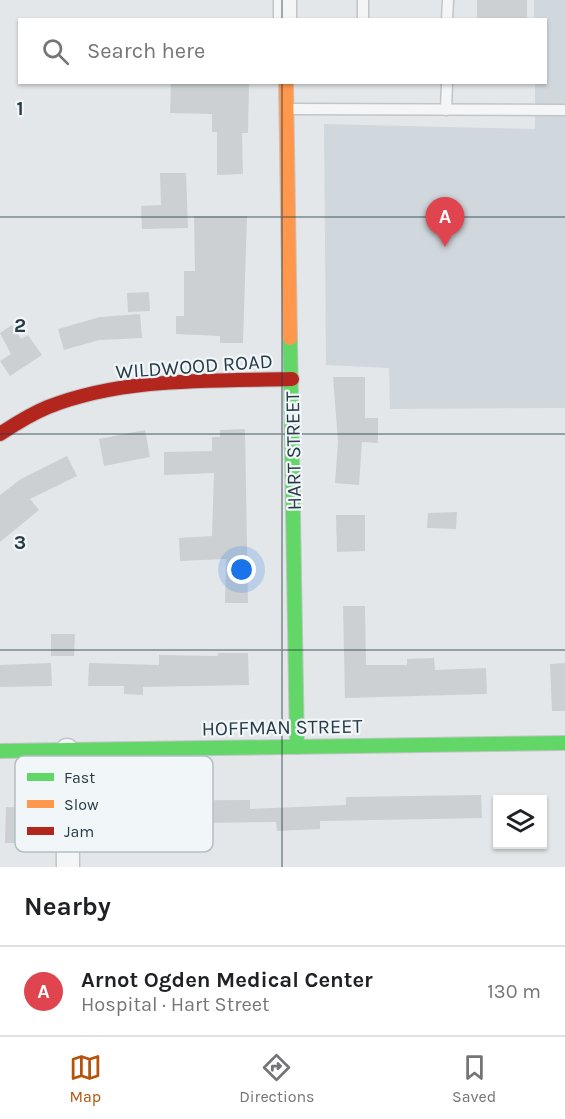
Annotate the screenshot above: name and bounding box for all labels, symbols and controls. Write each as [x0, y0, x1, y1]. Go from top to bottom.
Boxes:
search box [18, 18, 547, 84]
icon: search [39, 35, 72, 68]
text: Search here [87, 38, 205, 64]
text: 1 [16, 97, 24, 120]
pin: A [426, 198, 464, 247]
text: 2 [14, 314, 26, 337]
street label: WILDWOOD ROAD [115, 350, 273, 383]
street label: HART STREET [281, 391, 306, 511]
text: 3 [14, 531, 26, 554]
your location [227, 555, 256, 584]
street label: HOFFMAN STREET [201, 715, 363, 740]
legend [15, 756, 213, 852]
text: Fast [64, 768, 95, 787]
text: Slow [64, 795, 99, 814]
map controls [493, 795, 547, 849]
button: layers [493, 795, 547, 849]
text: Jam [64, 822, 94, 841]
text: Nearby [24, 891, 111, 922]
text: Arnot Ogden Medical Center [81, 967, 373, 993]
text: A [37, 980, 50, 1003]
text: 130 m [487, 980, 541, 1003]
text: Hospital · Hart Street [81, 993, 269, 1016]
tab: Map [69, 1051, 102, 1106]
tab: Directions [239, 1051, 314, 1106]
tab: Saved [452, 1051, 496, 1106]

